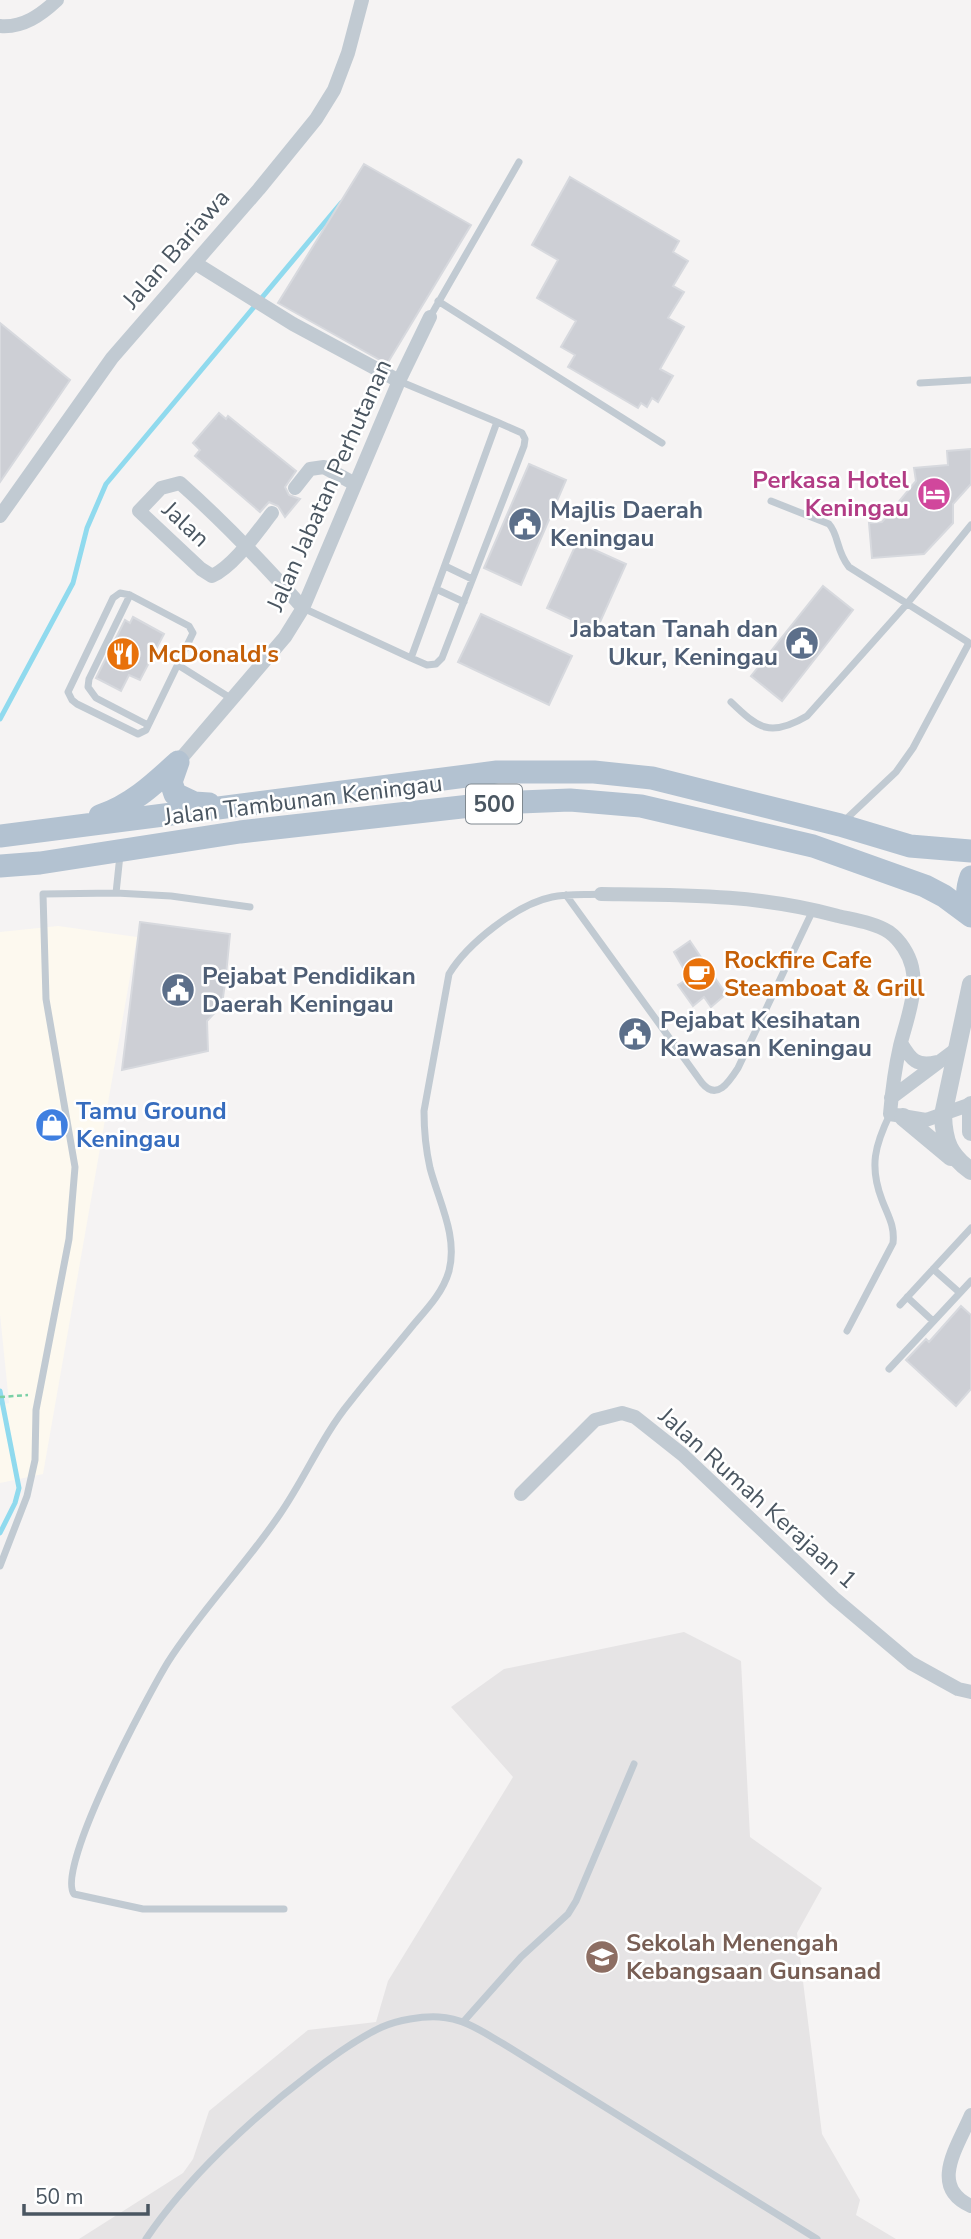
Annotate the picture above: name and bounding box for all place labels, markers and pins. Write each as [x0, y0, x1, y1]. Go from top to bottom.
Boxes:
place label: Perkasa Hotel Keningau [752, 464, 909, 524]
hotel icon: Perkasa Hotel Keningau [915, 475, 953, 513]
place label: Majlis Daerah Keningau [550, 494, 703, 554]
public building icon: Majlis Daerah Keningau [506, 505, 544, 543]
place label: Jabatan Tanah dan Ukur, Keningau [570, 613, 778, 673]
public building icon: Jabatan Tanah dan Ukur, Keningau [783, 624, 821, 662]
restaurant icon: McDonald's [104, 635, 142, 673]
place label: McDonald's [148, 638, 279, 670]
place label: Rockfire Cafe Steamboat & Grill [724, 944, 925, 1004]
cafe icon: Rockfire Cafe Steamboat & Grill [680, 955, 718, 993]
place label: Pejabat Pendidikan Daerah Keningau [202, 960, 416, 1020]
public building icon: Pejabat Pendidikan Daerah Keningau [159, 971, 197, 1009]
place label: Pejabat Kesihatan Kawasan Keningau [660, 1004, 872, 1064]
public building icon: Pejabat Kesihatan Kawasan Keningau [616, 1015, 654, 1053]
place label: Tamu Ground Keningau [76, 1095, 227, 1155]
shop icon: Tamu Ground Keningau [33, 1106, 71, 1144]
place label: Sekolah Menengah Kebangsaan Gunsanad [626, 1927, 881, 1987]
school or university icon: Sekolah Menengah Kebangsaan Gunsanad [583, 1938, 621, 1976]

